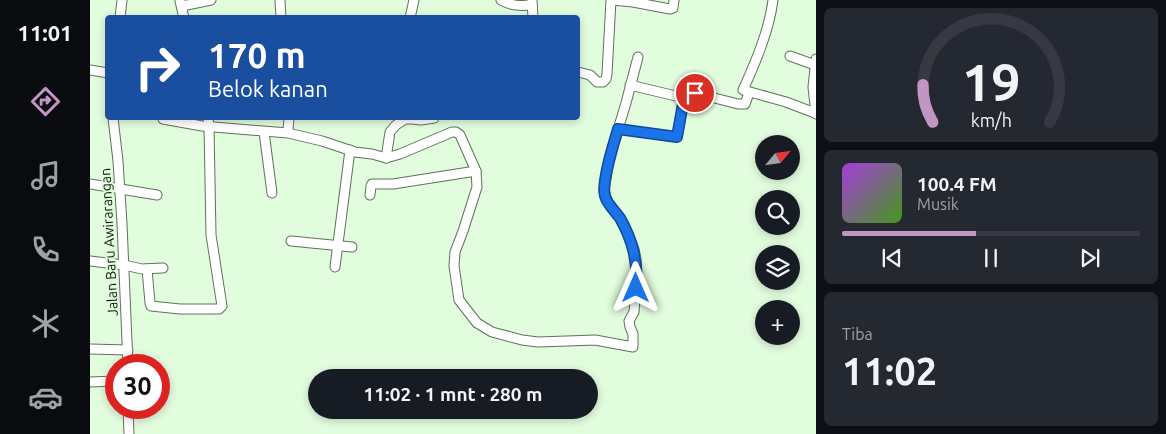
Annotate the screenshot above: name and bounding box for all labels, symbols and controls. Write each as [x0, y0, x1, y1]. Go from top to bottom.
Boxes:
text: 11:01 [17, 20, 73, 45]
icon: right [125, 35, 190, 100]
text: 170 m [208, 35, 306, 75]
text: 19 [962, 53, 1020, 111]
pin [674, 72, 716, 114]
text: Belok kanan [208, 76, 328, 101]
icon: arrive [681, 79, 709, 107]
icon: directions [28, 84, 63, 119]
text: km/h [970, 110, 1012, 130]
north arrow [755, 135, 800, 180]
map controls [755, 135, 800, 345]
icon: music [28, 158, 63, 193]
street label: Jalan Baru Awirarangan [97, 168, 121, 316]
text: 100.4 FM [917, 173, 997, 195]
button: search [755, 190, 800, 235]
text: Musik [917, 195, 959, 213]
icon: phone [28, 232, 63, 267]
icon: previous [878, 244, 906, 272]
icon: pause [977, 244, 1005, 272]
icon: next [1076, 244, 1104, 272]
button: layers [755, 245, 800, 290]
position arrow [609, 261, 661, 313]
button: + [755, 300, 800, 345]
icon: climate [28, 306, 63, 341]
text: Tiba [842, 325, 873, 343]
text: 11:02 [842, 350, 937, 392]
speed limit sign: 30 [105, 354, 170, 419]
icon: car [28, 380, 63, 415]
text: 11:02 · 1 mnt · 280 m [364, 383, 542, 405]

